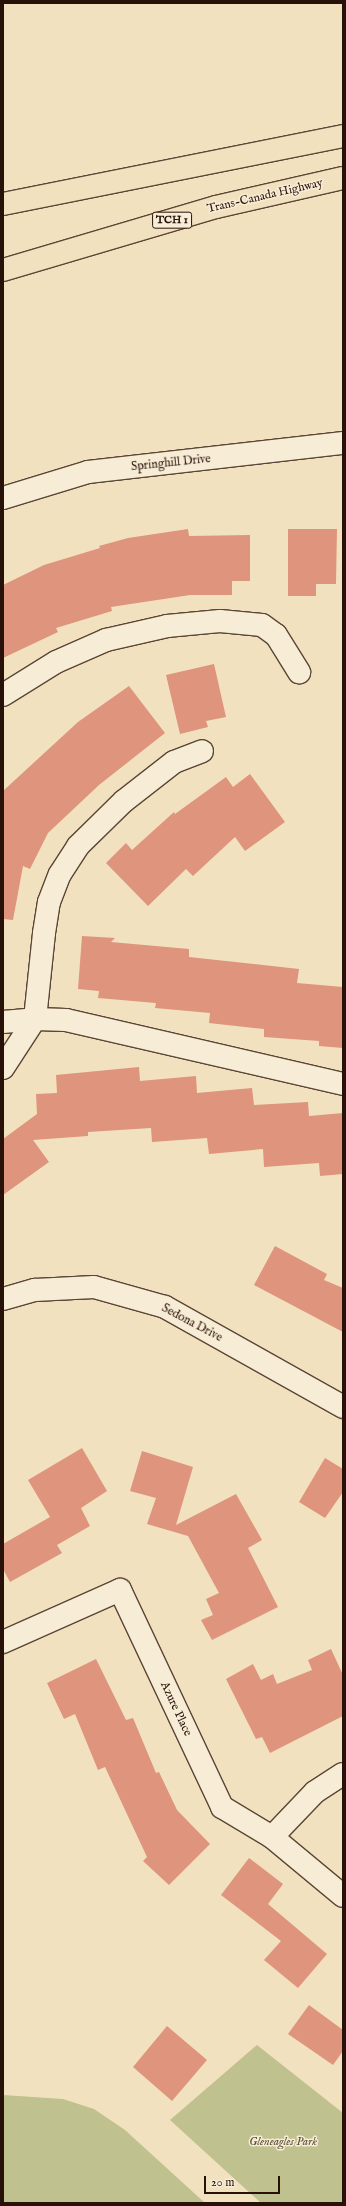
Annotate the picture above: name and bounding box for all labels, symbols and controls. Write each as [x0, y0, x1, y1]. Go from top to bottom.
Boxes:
street label: Trans-Canada Highway [206, 176, 324, 216]
road number: TCH 1 [152, 211, 192, 229]
street label: Springhill Drive [131, 452, 211, 474]
street label: Sedona Drive [159, 1301, 225, 1345]
street label: Azure Place [157, 1679, 195, 1739]
park label: Gleneagles Park [249, 2135, 317, 2149]
scale bar [206, 2168, 282, 2194]
text: 20 m [211, 2175, 234, 2190]

